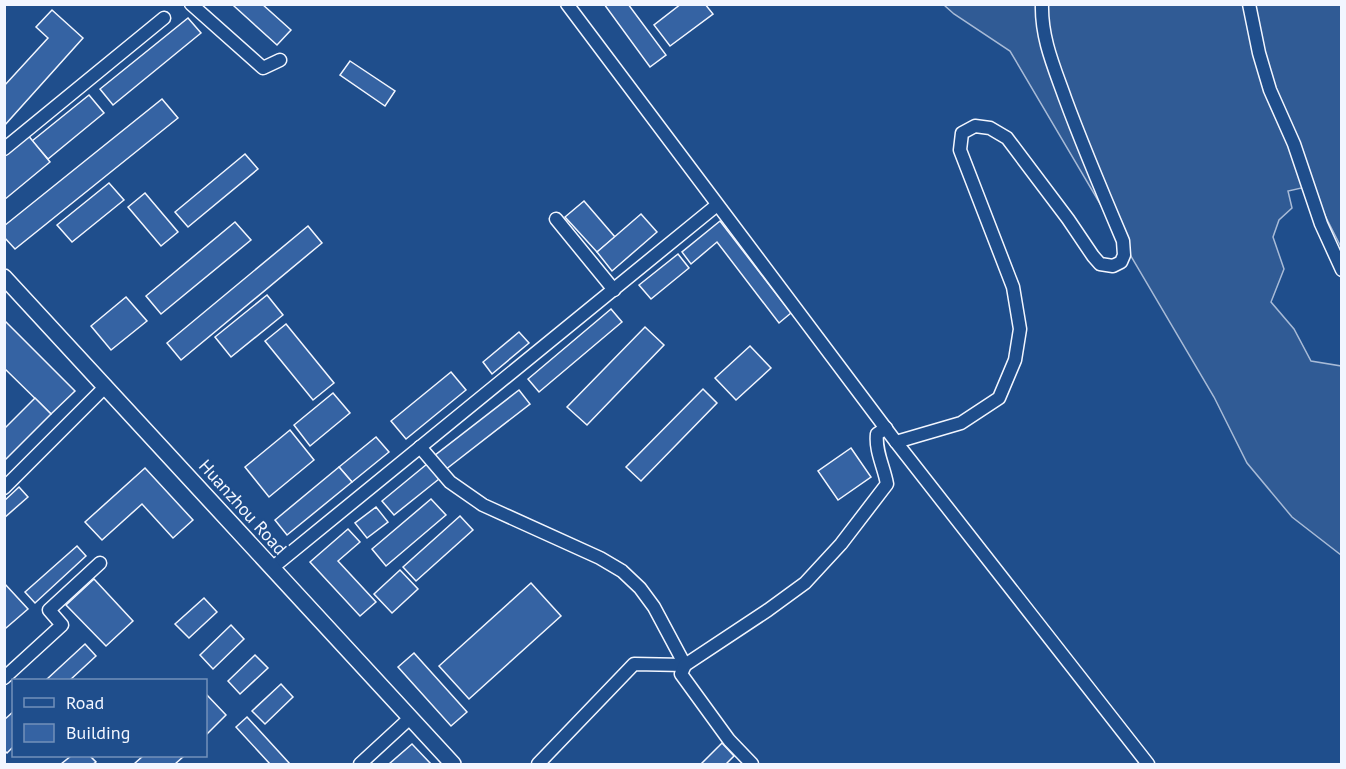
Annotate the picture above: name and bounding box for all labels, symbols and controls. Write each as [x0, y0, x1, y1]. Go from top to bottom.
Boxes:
street label: Huanzhou Road [194, 454, 292, 560]
legend [12, 679, 207, 757]
text: Road [66, 691, 104, 714]
text: Building [66, 721, 130, 744]

